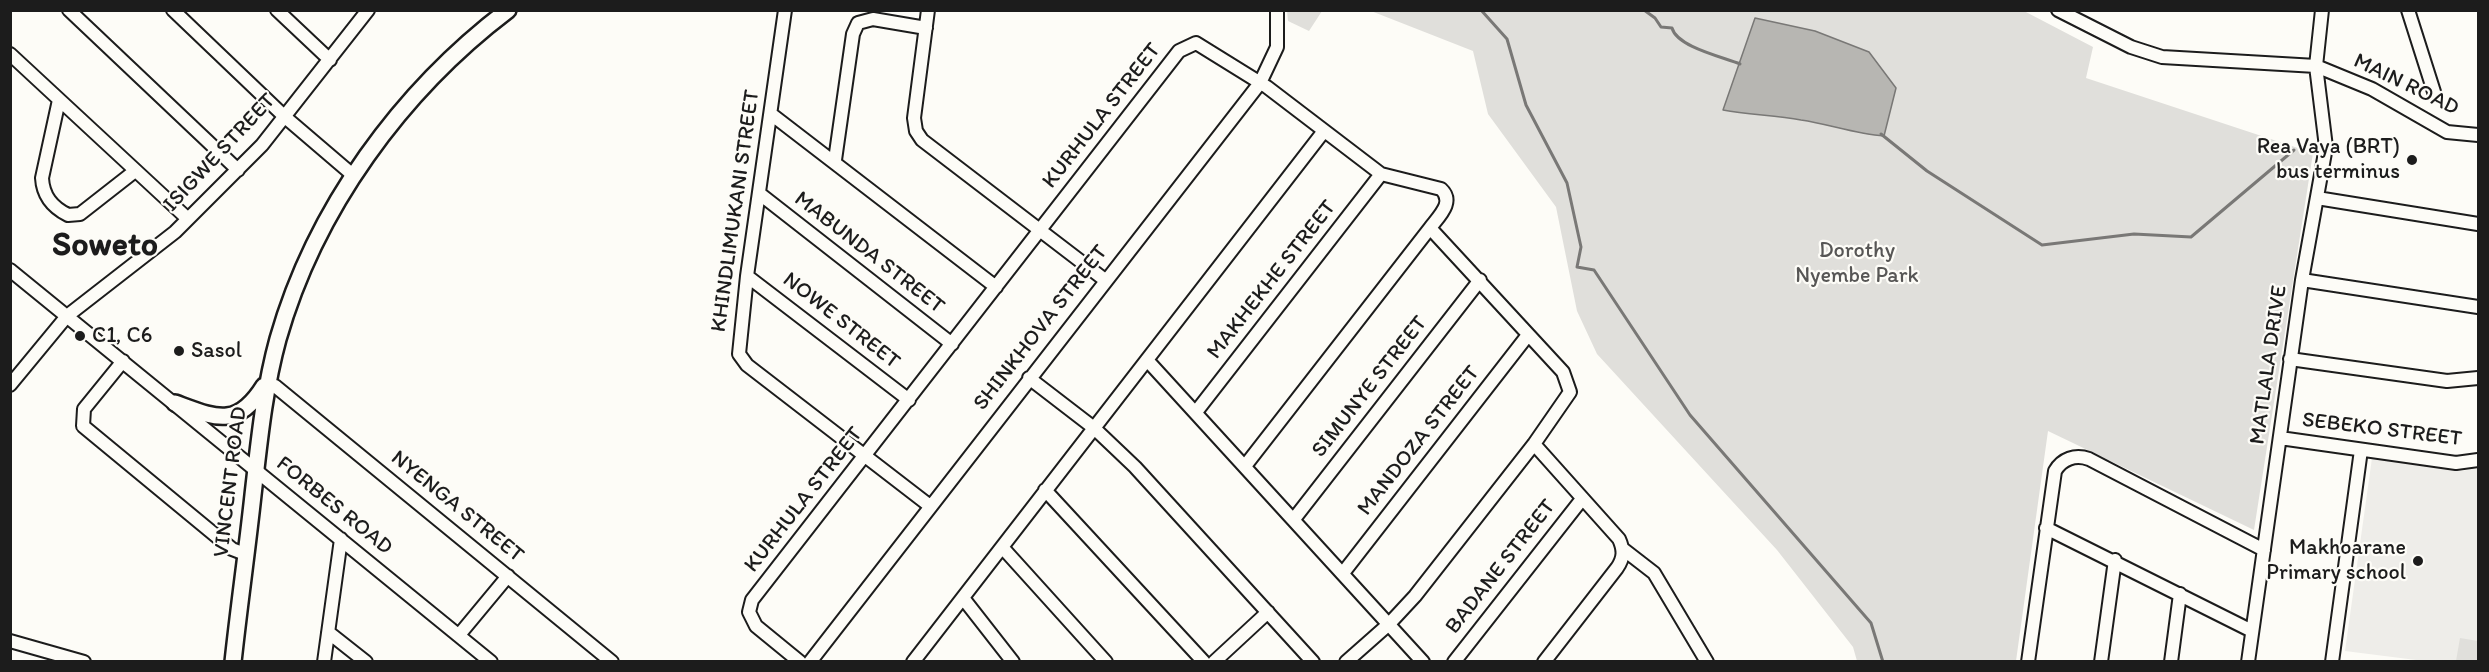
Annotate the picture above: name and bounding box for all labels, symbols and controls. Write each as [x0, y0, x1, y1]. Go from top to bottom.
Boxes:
street label: KURHULA STREET [1037, 38, 1167, 194]
street label: MAIN ROAD [2349, 48, 2463, 122]
street label: ISIGWE STREET [158, 88, 282, 218]
street label: KHINDLIMUKANI STREET [706, 88, 766, 334]
place label: Rea Vaya (BRT) bus terminus [2257, 134, 2400, 186]
marker: Rea Vaya (BRT) bus terminus [2405, 153, 2419, 167]
street label: MABUNDA STREET [789, 186, 949, 320]
street label: MAKHEKHE STREET [1202, 195, 1342, 365]
district label: Soweto [52, 226, 158, 266]
park label: Dorothy Nyembe Park [1795, 238, 1919, 290]
street label: SHINKHOVA STREET [968, 240, 1114, 416]
street label: NOWE STREET [777, 267, 905, 375]
street label: MATLALA DRIVE [2245, 284, 2293, 446]
street label: SIMUNYE STREET [1307, 311, 1433, 463]
place label: C1, C6 [92, 323, 152, 349]
marker: C1, C6 [73, 329, 87, 343]
place label: Sasol [191, 338, 242, 364]
marker: Sasol [172, 344, 186, 358]
street label: MANDOZA STREET [1352, 361, 1486, 521]
street label: VINCENT ROAD [209, 405, 253, 559]
street label: SEBEKO STREET [2301, 407, 2463, 453]
street label: KURHULA STREET [739, 422, 869, 578]
street label: NYENGA STREET [385, 445, 529, 569]
street label: FORBES ROAD [271, 451, 397, 561]
street label: BADANE STREET [1440, 495, 1562, 639]
place label: Makhoarane Primary school [2266, 535, 2406, 586]
marker: Makhoarane Primary school [2411, 554, 2425, 568]

